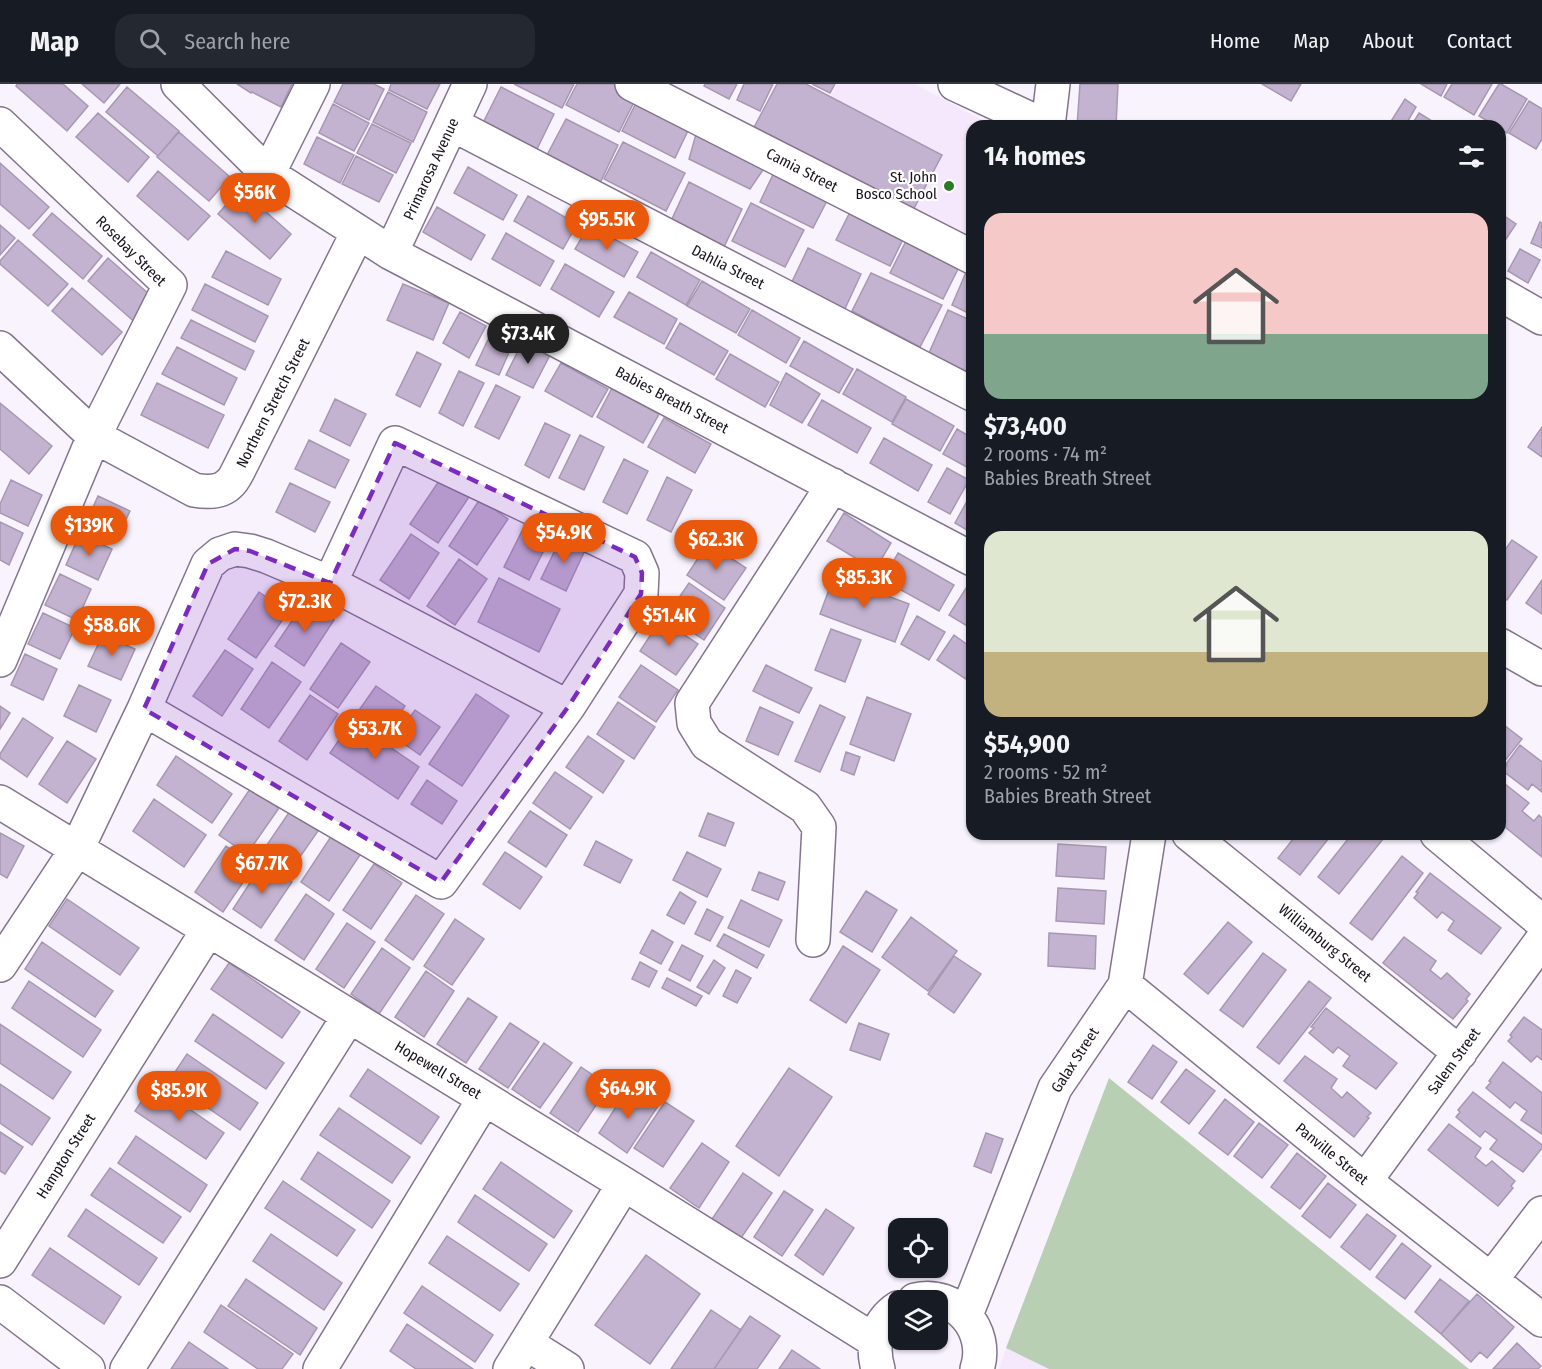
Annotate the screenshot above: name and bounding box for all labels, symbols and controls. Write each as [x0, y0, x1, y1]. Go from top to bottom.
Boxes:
search box [115, 14, 535, 68]
text: Map [30, 25, 79, 58]
icon: search [136, 25, 169, 58]
text: Search here [184, 28, 290, 55]
text: Home [1210, 28, 1260, 54]
text: Map [1293, 28, 1330, 54]
text: About [1363, 28, 1414, 54]
text: Contact [1447, 28, 1512, 54]
street label: Primarosa Avenue [400, 115, 462, 223]
icon: filters [1455, 140, 1488, 173]
text: 14 homes [984, 141, 1086, 172]
street label: Camia Street [763, 144, 841, 196]
place label: St. John Bosco School [855, 168, 937, 203]
pin: $56K [219, 173, 291, 224]
marker: St. John Bosco School [942, 179, 956, 193]
text: $56K [234, 180, 276, 204]
pin: $95.5K [558, 200, 656, 251]
text: $95.5K [579, 207, 635, 231]
street label: Rosebay Street [92, 212, 170, 290]
street label: Dahlia Street [689, 241, 768, 293]
icon: home [1182, 252, 1290, 360]
pin: $73.4K [479, 314, 577, 365]
text: $73.4K [501, 321, 555, 345]
street label: Northern Stretch Street [232, 335, 314, 471]
street label: Babies Breath Street [612, 363, 732, 437]
text: $73,400 [984, 411, 1067, 442]
text: 2 rooms · 74 m² [984, 442, 1107, 466]
text: Babies Breath Street [984, 466, 1151, 490]
pin: $139K [47, 506, 131, 557]
text: $139K [65, 513, 113, 537]
pin: $54.9K [515, 513, 613, 564]
text: $54.9K [536, 520, 592, 544]
pin: $62.3K [667, 520, 765, 571]
text: $62.3K [688, 527, 744, 551]
pin: $85.3K [815, 558, 913, 609]
text: $85.3K [836, 565, 892, 589]
icon: home [1182, 570, 1290, 678]
pin: $72.3K [256, 582, 354, 633]
text: $72.3K [278, 589, 332, 613]
pin: $51.4K [620, 596, 718, 647]
text: $51.4K [642, 603, 696, 627]
pin: $58.6K [63, 606, 161, 657]
text: $58.6K [84, 613, 140, 637]
pin: $53.7K [326, 709, 424, 760]
text: $53.7K [348, 716, 402, 740]
text: $54,900 [984, 729, 1070, 760]
text: 2 rooms · 52 m² [984, 760, 1108, 784]
text: Babies Breath Street [984, 784, 1151, 808]
pin: $67.7K [213, 844, 311, 895]
text: $67.7K [235, 851, 289, 875]
street label: Williamburg Street [1275, 900, 1375, 986]
street label: Galax Street [1047, 1024, 1103, 1096]
street label: Salem Street [1424, 1024, 1484, 1098]
street label: Hopewell Street [391, 1037, 485, 1103]
pin: $64.9K [579, 1069, 677, 1120]
pin: $85.9K [130, 1071, 228, 1122]
text: $64.9K [600, 1076, 656, 1100]
text: $85.9K [151, 1078, 207, 1102]
street label: Hampton Street [33, 1110, 99, 1202]
street label: Panville Street [1292, 1119, 1372, 1189]
map controls [888, 1218, 948, 1350]
button: locate [888, 1218, 948, 1278]
button: layers [888, 1290, 948, 1350]

